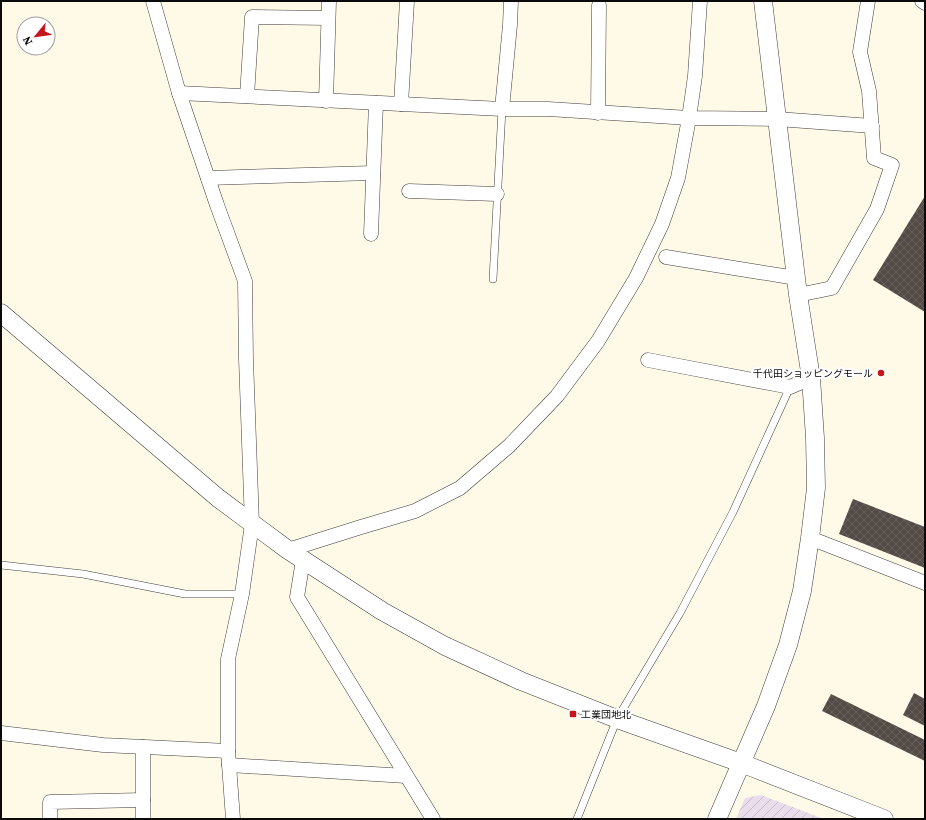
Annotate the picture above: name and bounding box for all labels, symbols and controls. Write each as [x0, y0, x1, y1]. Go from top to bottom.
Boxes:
north arrow [16, 16, 56, 56]
text: N [19, 33, 36, 48]
place label: 千代田ショッピングモール [753, 367, 873, 380]
marker: 千代田ショッピングモール [876, 368, 886, 378]
place label: 工業団地北 [581, 708, 631, 721]
marker: 工業団地北 [568, 709, 578, 719]

